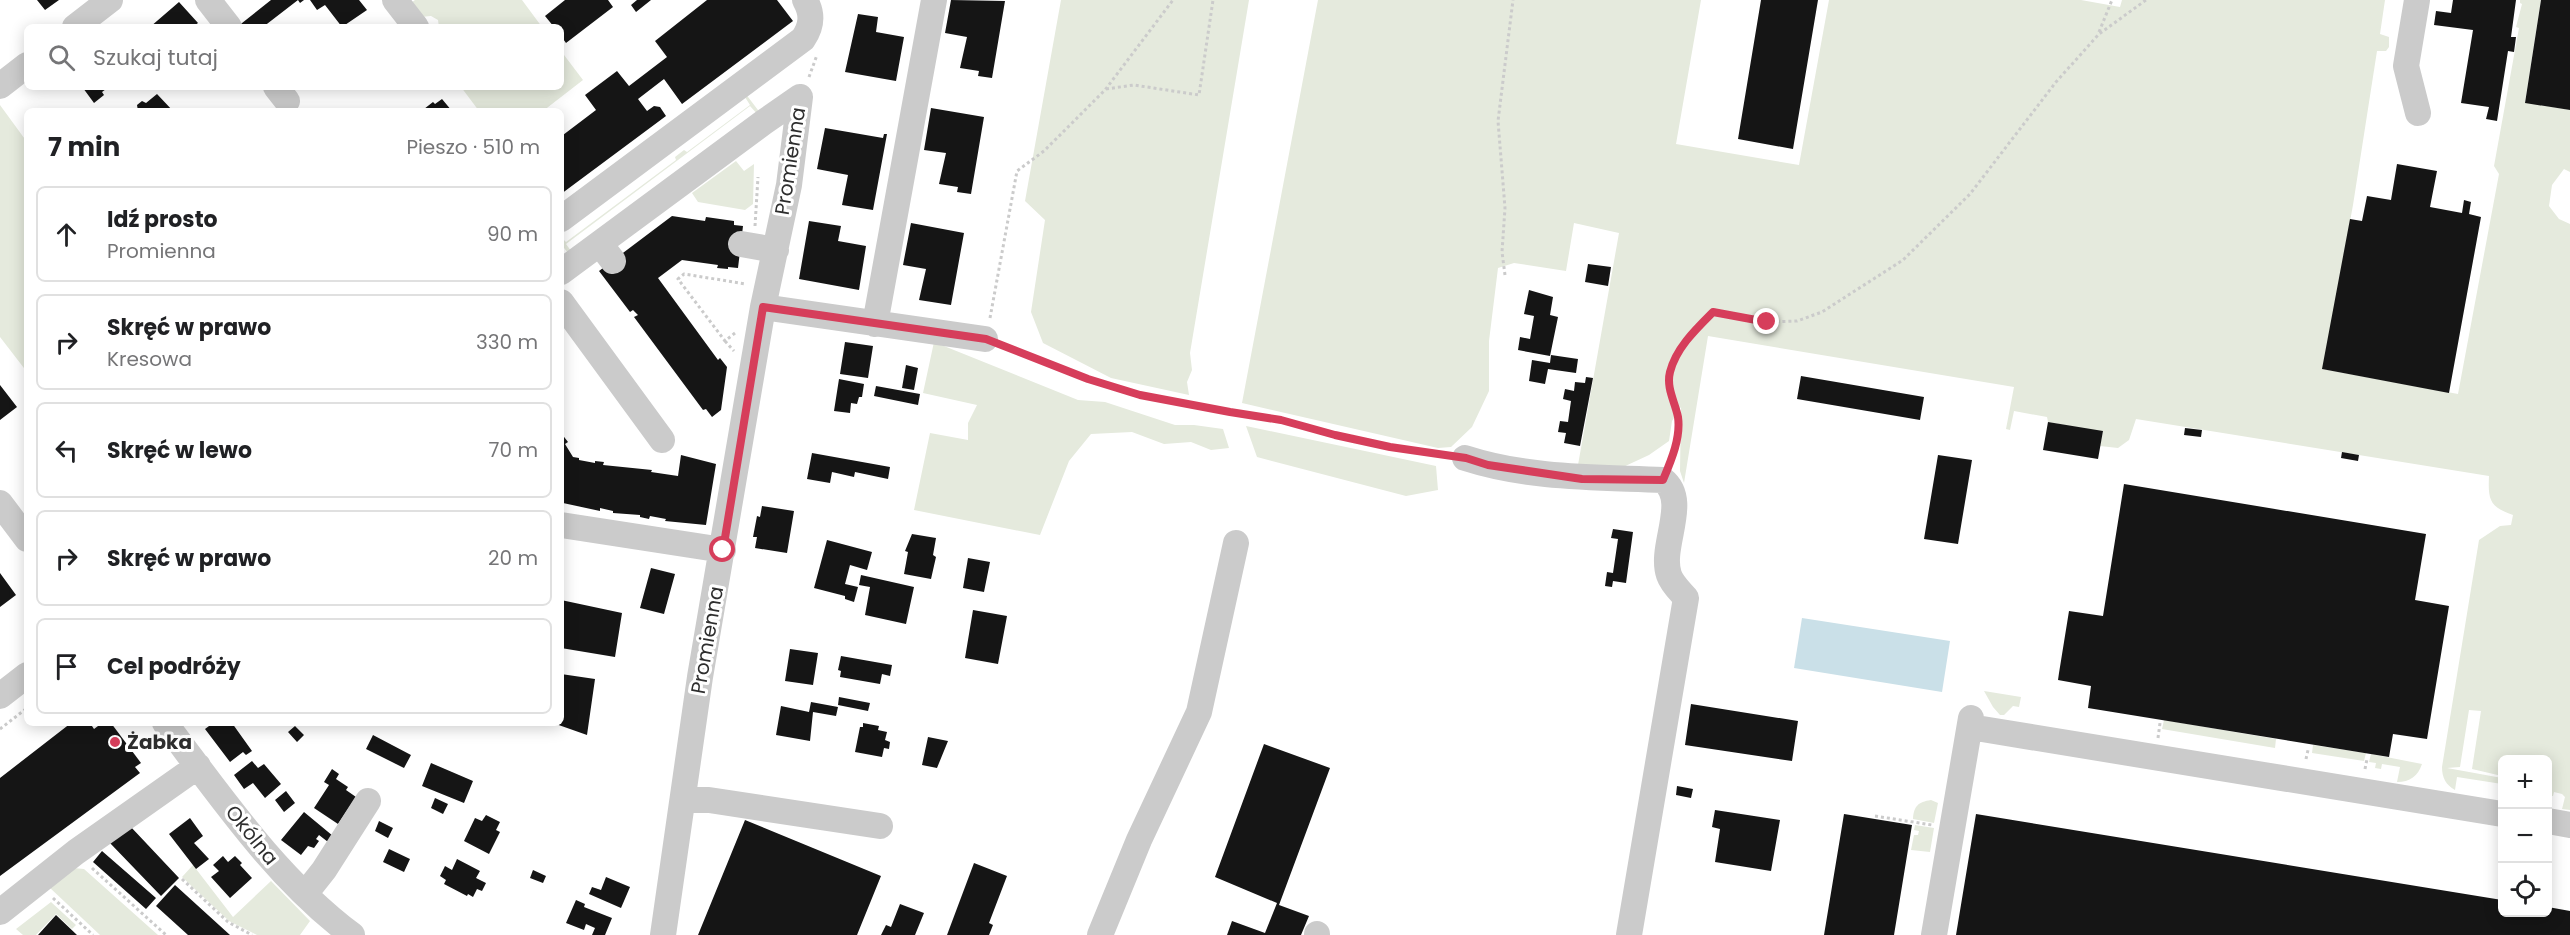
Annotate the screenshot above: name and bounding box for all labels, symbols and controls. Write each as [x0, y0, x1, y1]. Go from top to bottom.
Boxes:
search box [24, 24, 564, 90]
icon: search [45, 41, 78, 74]
text: Szukaj tutaj [93, 42, 218, 73]
street label: Promienna [768, 105, 812, 217]
text: 7 min [48, 129, 120, 165]
text: Pieszo · 510 m [406, 133, 540, 161]
text: Idź prosto [107, 204, 218, 235]
icon: ahead [50, 218, 83, 251]
text: 90 m [487, 220, 538, 248]
text: Promienna [107, 237, 216, 265]
route end [1753, 308, 1779, 334]
text: Skręć w prawo [107, 312, 271, 343]
icon: right [50, 326, 83, 359]
text: 330 m [476, 328, 538, 356]
text: Kresowa [107, 345, 192, 373]
icon: left [50, 434, 83, 467]
text: Skręć w lewo [107, 435, 252, 466]
text: 70 m [489, 436, 538, 464]
route start [709, 536, 735, 562]
icon: right [50, 542, 83, 575]
text: Skręć w prawo [107, 543, 271, 574]
text: 20 m [488, 544, 538, 572]
street label: Promienna [684, 584, 730, 696]
icon: arrive [50, 650, 83, 683]
text: Cel podróży [107, 651, 241, 682]
place label: Żabka [127, 728, 192, 756]
marker: Żabka [108, 735, 122, 749]
map controls [2498, 755, 2552, 917]
button: + [2498, 755, 2552, 809]
street label: Okólna [219, 799, 285, 871]
button: − [2498, 809, 2552, 863]
button: locate [2498, 863, 2552, 917]

